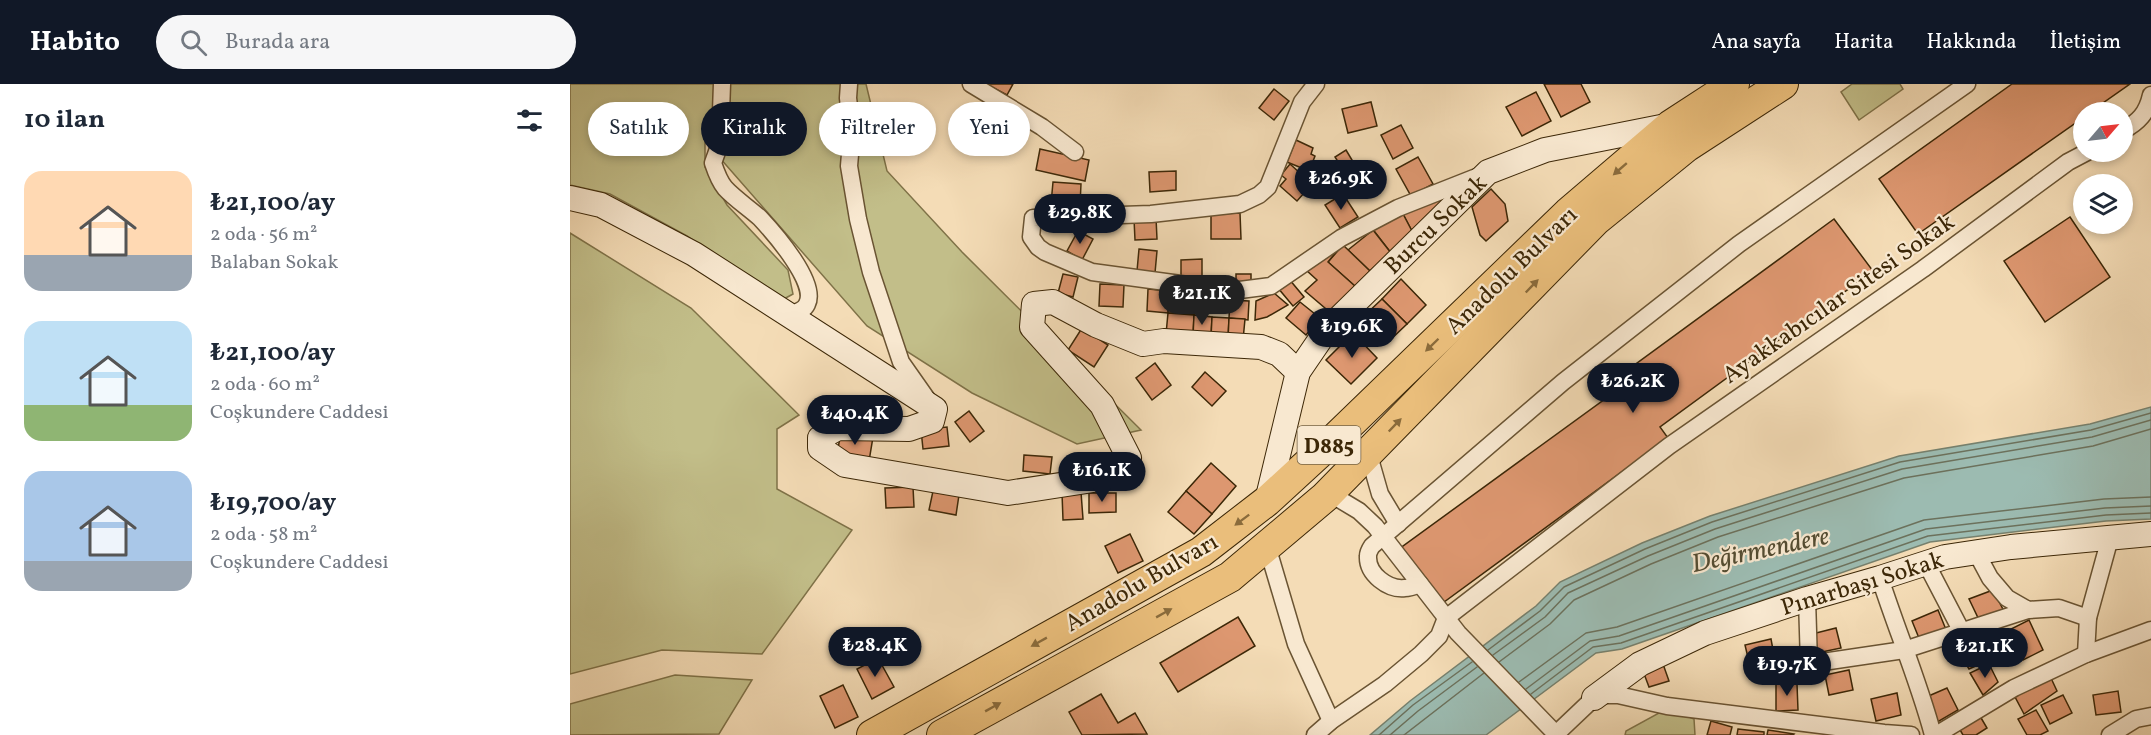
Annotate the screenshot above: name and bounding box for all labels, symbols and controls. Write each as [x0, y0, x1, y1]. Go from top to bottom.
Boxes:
search box [156, 15, 576, 69]
text: Habito [30, 23, 120, 62]
icon: search [177, 26, 210, 59]
text: Burada ara [225, 27, 330, 58]
text: Ana sayfa [1711, 28, 1801, 57]
text: Harita [1834, 28, 1893, 57]
text: Hakkında [1926, 28, 2017, 57]
text: İletişim [2050, 28, 2121, 57]
text: 10 ilan [24, 102, 105, 138]
chip: Satılık [588, 102, 689, 156]
chip: Kiralık [701, 102, 807, 156]
chip: Filtreler [819, 102, 936, 156]
chip: Yeni [948, 102, 1030, 156]
north arrow [2073, 102, 2133, 162]
map controls [2073, 102, 2133, 234]
icon: filters [513, 104, 546, 137]
pin: ₺26.9K [1292, 160, 1390, 211]
one-way arrow [1613, 162, 1628, 175]
text: ₺26.9K [1309, 165, 1373, 193]
street label: Burcu Sokak [1377, 168, 1495, 283]
button: layers [2073, 174, 2133, 234]
text: ₺21,100/ay [210, 185, 335, 221]
pin: ₺29.8K [1031, 194, 1129, 245]
icon: home [72, 195, 144, 267]
text: ₺29.8K [1048, 199, 1112, 227]
street label: Anadolu Bulvarı [1439, 199, 1586, 344]
street label: Ayakkabıcılar Sitesi Sokak [1716, 206, 1962, 393]
text: 2 oda · 56 m² [210, 221, 317, 249]
text: Balaban Sokak [210, 249, 338, 277]
pin: ₺21.1K [1153, 275, 1251, 326]
one-way arrow [1524, 279, 1538, 293]
text: ₺21.1K [1173, 280, 1231, 308]
pin: ₺19.6K [1303, 308, 1401, 359]
text: ₺19.6K [1321, 313, 1383, 341]
text: ₺21,100/ay [210, 335, 335, 371]
one-way arrow [1425, 338, 1439, 352]
icon: home [72, 345, 144, 417]
pin: ₺26.2K [1584, 363, 1682, 414]
text: ₺26.2K [1601, 368, 1665, 396]
text: 2 oda · 60 m² [210, 371, 320, 399]
pin: ₺40.4K [806, 395, 904, 446]
text: Coşkundere Caddesi [210, 399, 389, 427]
text: ₺40.4K [821, 400, 889, 428]
one-way arrow [1388, 417, 1402, 432]
road number: D885 [1298, 426, 1360, 464]
pin: ₺16.1K [1053, 452, 1151, 503]
text: ₺16.1K [1072, 457, 1132, 485]
text: ₺19,700/ay [210, 485, 336, 521]
icon: home [72, 495, 144, 567]
one-way arrow [1235, 514, 1251, 526]
water label: Değirmendere [1688, 519, 1833, 583]
text: 2 oda · 58 m² [210, 521, 317, 549]
street label: Anadolu Bulvarı [1059, 526, 1225, 642]
street label: Pınarbaşı Sokak [1777, 544, 1948, 626]
text: Coşkundere Caddesi [210, 549, 389, 577]
one-way arrow [1156, 608, 1173, 618]
pin: ₺28.4K [826, 627, 924, 678]
pin: ₺21.1K [1936, 628, 2034, 679]
text: ₺28.4K [842, 632, 908, 660]
text: ₺21.1K [1956, 633, 2014, 661]
one-way arrow [1031, 637, 1048, 647]
pin: ₺19.7K [1738, 646, 1836, 697]
text: ₺19.7K [1757, 651, 1817, 679]
one-way arrow [985, 702, 1002, 712]

